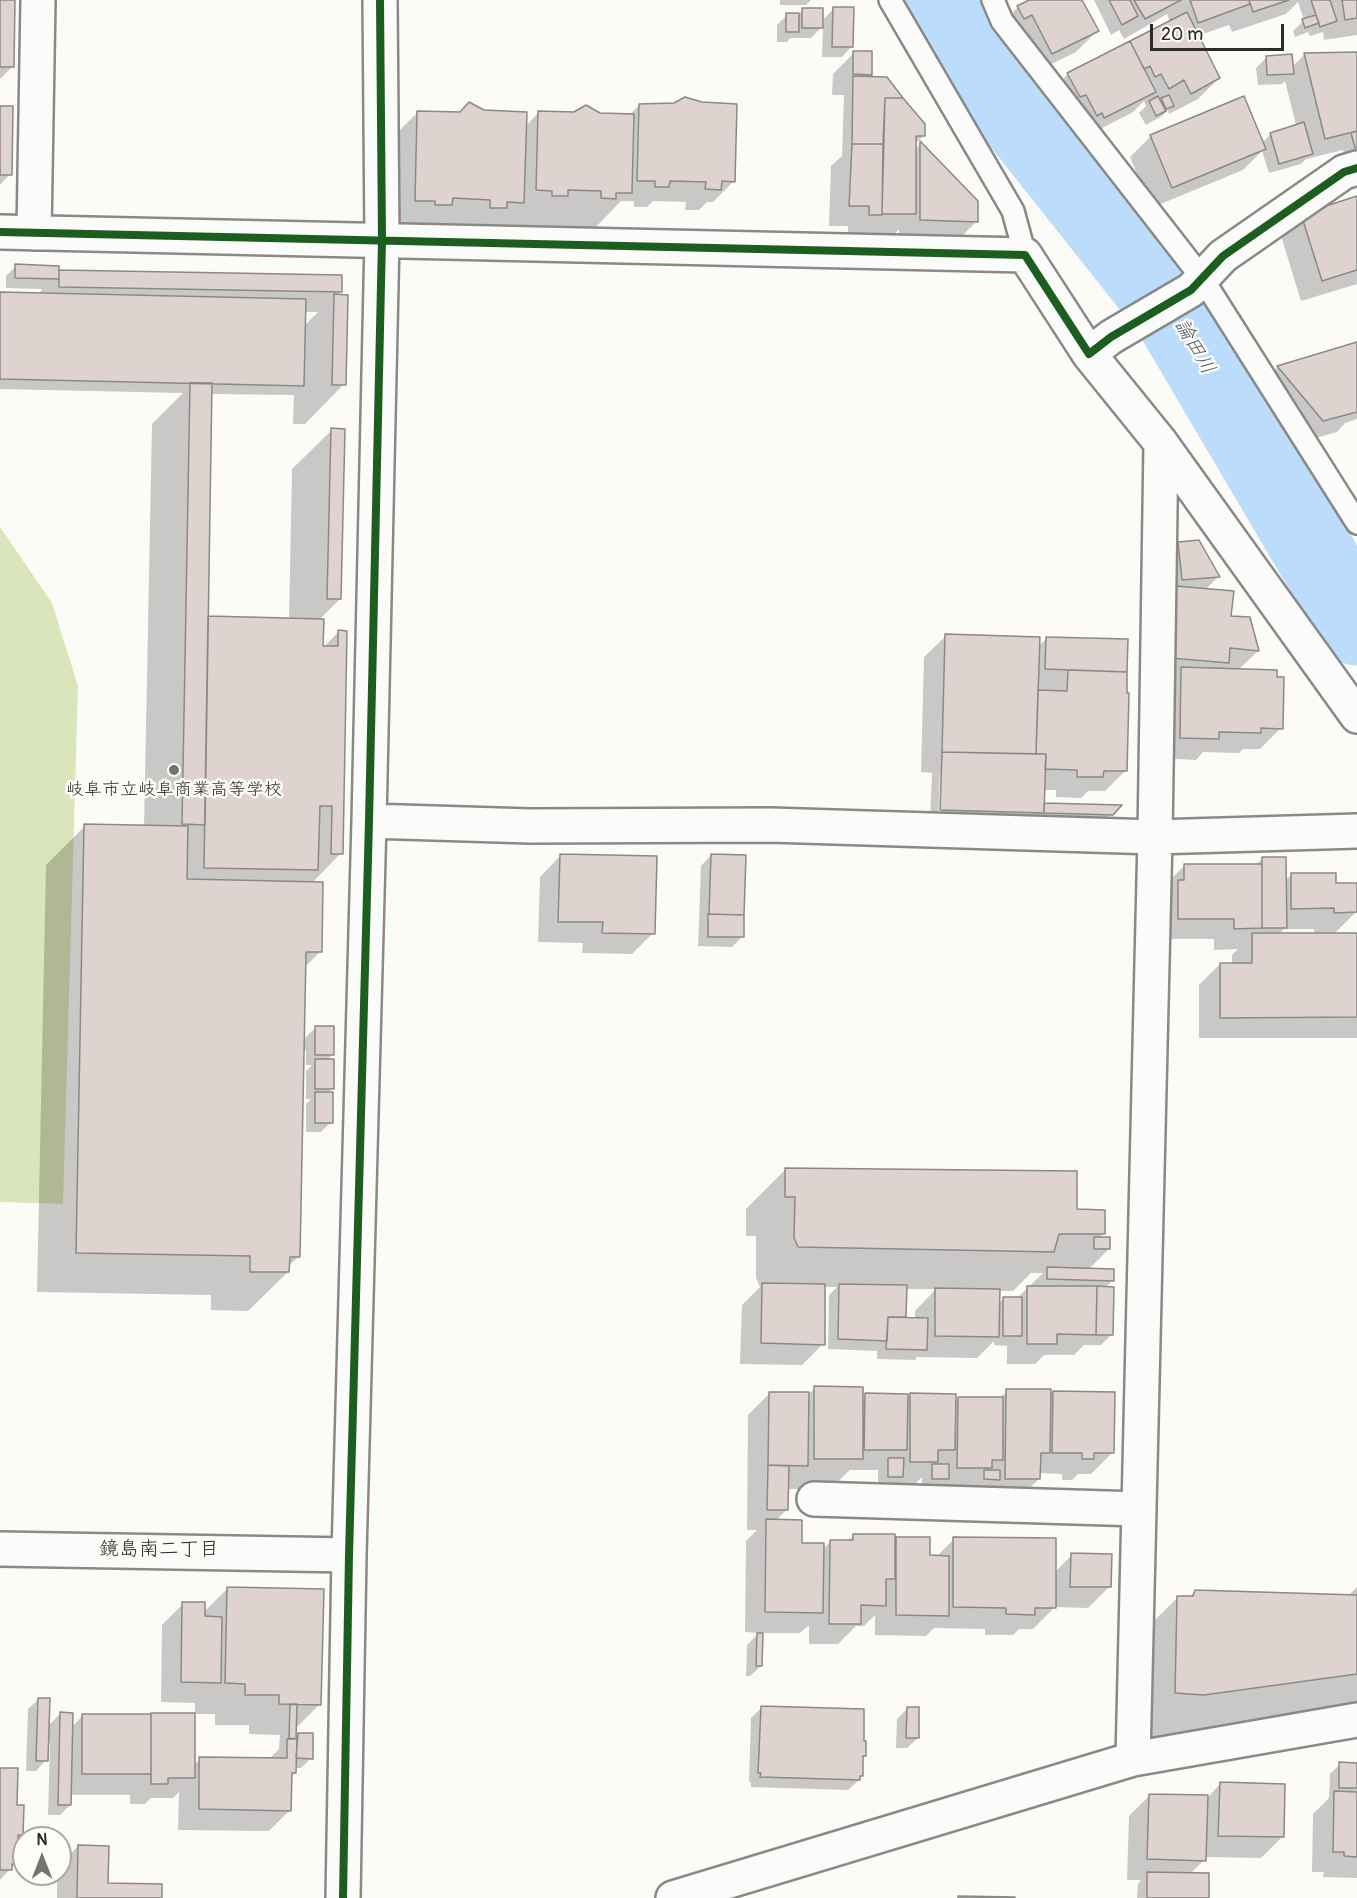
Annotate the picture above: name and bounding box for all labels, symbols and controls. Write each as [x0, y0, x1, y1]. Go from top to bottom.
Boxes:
scale bar [1153, 12, 1286, 50]
text: 20 m [1161, 23, 1203, 46]
water label: 論田川 [1169, 315, 1219, 379]
marker: 岐阜市立岐阜商業高等学校 [167, 763, 181, 777]
place label: 岐阜市立岐阜商業高等学校 [66, 779, 282, 801]
district label: 鏡島南二丁目 [99, 1538, 219, 1562]
north arrow [12, 1826, 72, 1886]
text: N [37, 1830, 47, 1850]

